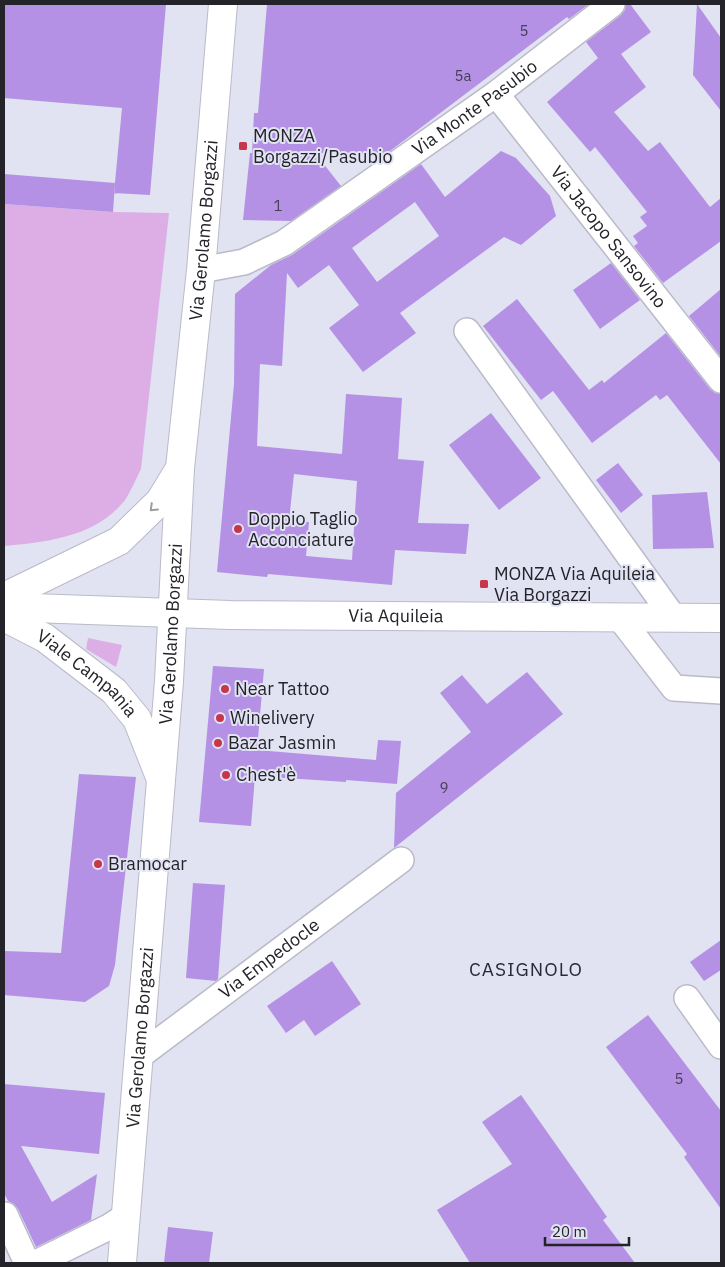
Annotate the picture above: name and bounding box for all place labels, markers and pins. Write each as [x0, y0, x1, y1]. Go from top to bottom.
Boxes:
place label: MONZA Borgazzi/Pasubio [253, 124, 393, 168]
marker: MONZA Borgazzi/Pasubio [237, 140, 249, 152]
place label: Doppio Taglio Acconciature [248, 507, 358, 551]
marker: Doppio Taglio Acconciature [232, 523, 244, 535]
place label: MONZA Via Aquileia Via Borgazzi [494, 562, 656, 606]
marker: MONZA Via Aquileia Via Borgazzi [478, 578, 490, 590]
place label: Near Tattoo [235, 677, 329, 700]
marker: Near Tattoo [219, 683, 231, 695]
place label: Winelivery [230, 706, 314, 729]
marker: Winelivery [214, 712, 226, 724]
place label: Bazar Jasmin [228, 731, 336, 754]
marker: Bazar Jasmin [212, 737, 224, 749]
place label: Chest'è [236, 763, 296, 786]
marker: Chest'è [220, 769, 232, 781]
place label: Bramocar [108, 852, 187, 875]
marker: Bramocar [92, 858, 104, 870]

